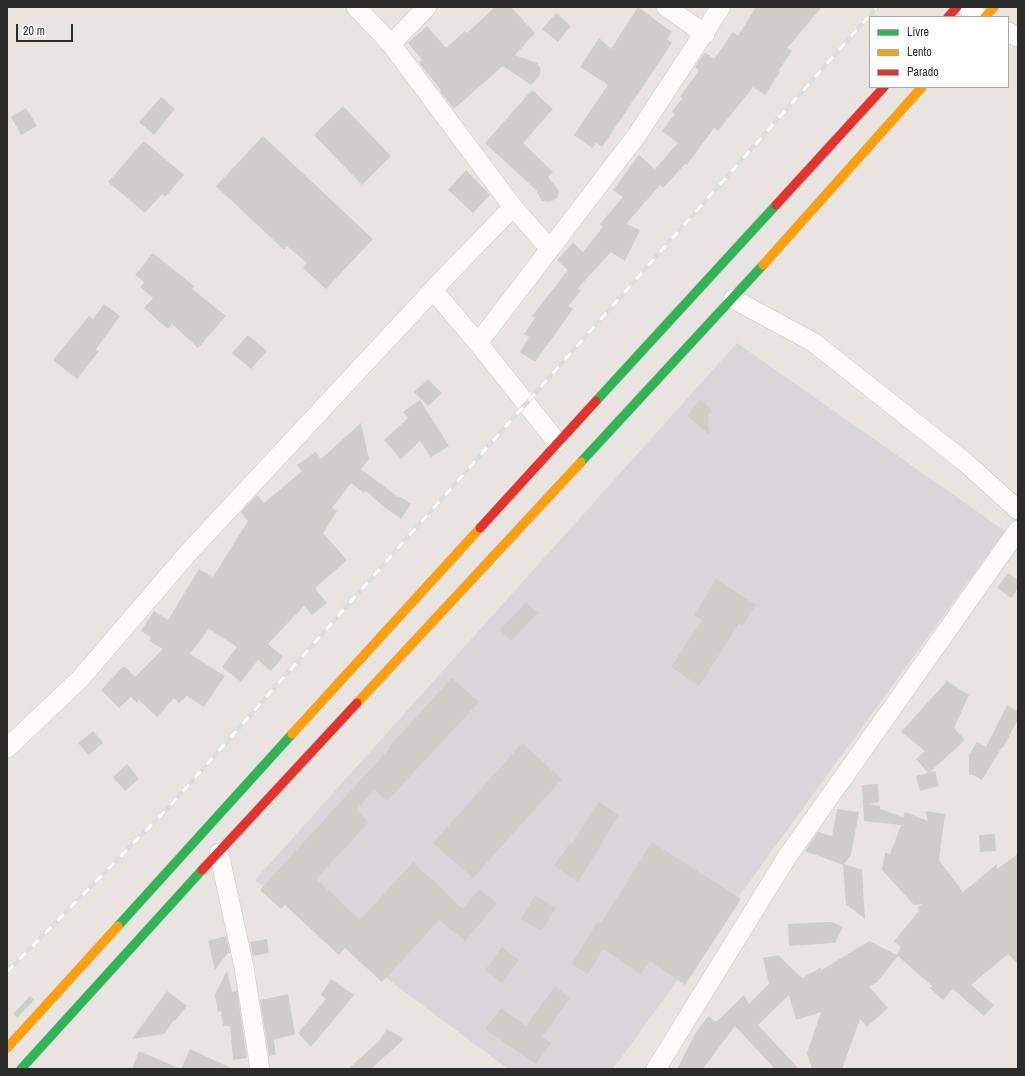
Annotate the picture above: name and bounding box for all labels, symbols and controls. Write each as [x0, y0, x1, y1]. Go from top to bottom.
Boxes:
scale bar [18, 16, 75, 42]
legend [869, 16, 1009, 88]
text: 20 m [23, 23, 45, 39]
text: Livre [907, 24, 929, 40]
text: Lento [907, 44, 932, 60]
text: Parado [907, 64, 939, 80]

